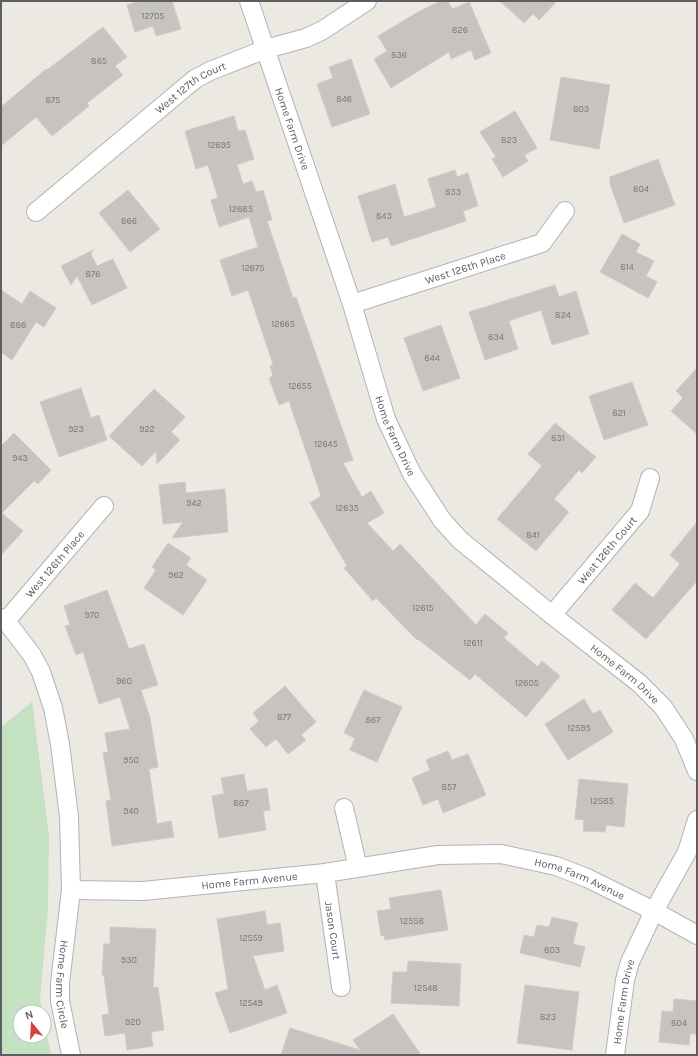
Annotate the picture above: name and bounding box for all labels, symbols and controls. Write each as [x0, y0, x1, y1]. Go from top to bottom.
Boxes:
house number: 12705 [142, 11, 164, 21]
house number: 826 [452, 25, 468, 35]
house number: 836 [391, 50, 407, 60]
house number: 865 [91, 56, 107, 66]
street label: West 127th Court [152, 59, 228, 116]
street label: Home Farm Drive [272, 86, 313, 172]
house number: 846 [336, 94, 352, 104]
house number: 875 [46, 95, 60, 105]
house number: 803 [573, 104, 589, 114]
house number: 823 [501, 135, 517, 145]
house number: 12695 [207, 140, 231, 150]
house number: 804 [633, 184, 649, 194]
house number: 833 [445, 187, 461, 197]
house number: 12685 [229, 204, 253, 214]
house number: 843 [376, 211, 392, 221]
house number: 866 [121, 216, 137, 226]
street label: West 126th Place [423, 248, 508, 287]
house number: 814 [620, 262, 634, 272]
house number: 12675 [242, 263, 264, 273]
house number: 876 [86, 269, 100, 279]
house number: 824 [555, 310, 571, 320]
house number: 12665 [271, 319, 295, 329]
house number: 886 [10, 320, 26, 330]
house number: 834 [488, 332, 504, 342]
house number: 844 [424, 353, 440, 363]
house number: 12655 [288, 381, 312, 391]
street label: Home Farm Drive [373, 394, 419, 478]
house number: 821 [612, 408, 626, 418]
house number: 923 [68, 424, 84, 434]
house number: 922 [139, 424, 155, 434]
house number: 831 [551, 433, 565, 443]
house number: 12645 [314, 439, 338, 449]
house number: 943 [12, 453, 28, 463]
house number: 942 [186, 498, 202, 508]
house number: 12635 [335, 503, 359, 513]
street label: West 126th Court [574, 513, 639, 587]
street label: West 126th Place [22, 527, 87, 600]
house number: 841 [526, 530, 540, 540]
house number: 962 [168, 570, 184, 580]
house number: 12615 [412, 603, 434, 613]
house number: 970 [85, 610, 99, 620]
house number: 12611 [463, 638, 483, 648]
street label: Home Farm Drive [588, 641, 662, 706]
house number: 960 [116, 676, 132, 686]
house number: 12605 [515, 678, 539, 688]
house number: 877 [277, 712, 292, 722]
house number: 867 [366, 715, 381, 725]
house number: 12595 [567, 723, 591, 733]
house number: 950 [123, 755, 139, 765]
house number: 857 [442, 782, 457, 792]
house number: 12585 [590, 796, 614, 806]
house number: 887 [233, 798, 249, 808]
house number: 940 [123, 806, 139, 816]
street label: Home Farm Avenue [533, 855, 627, 902]
street label: Home Farm Avenue [201, 869, 299, 892]
street label: Jason Court [323, 900, 344, 961]
house number: 12558 [400, 916, 424, 926]
house number: 12559 [239, 933, 263, 943]
street label: Home Farm Circle [53, 939, 72, 1030]
house number: 803 [544, 945, 560, 955]
house number: 930 [121, 955, 137, 965]
street label: Home Farm Drive [610, 957, 637, 1045]
house number: 12548 [414, 983, 438, 993]
house number: 12549 [239, 998, 263, 1008]
north arrow [12, 1004, 52, 1044]
text: N [23, 1008, 35, 1022]
house number: 823 [540, 1012, 556, 1022]
house number: 920 [125, 1017, 141, 1027]
house number: 804 [671, 1018, 687, 1028]

